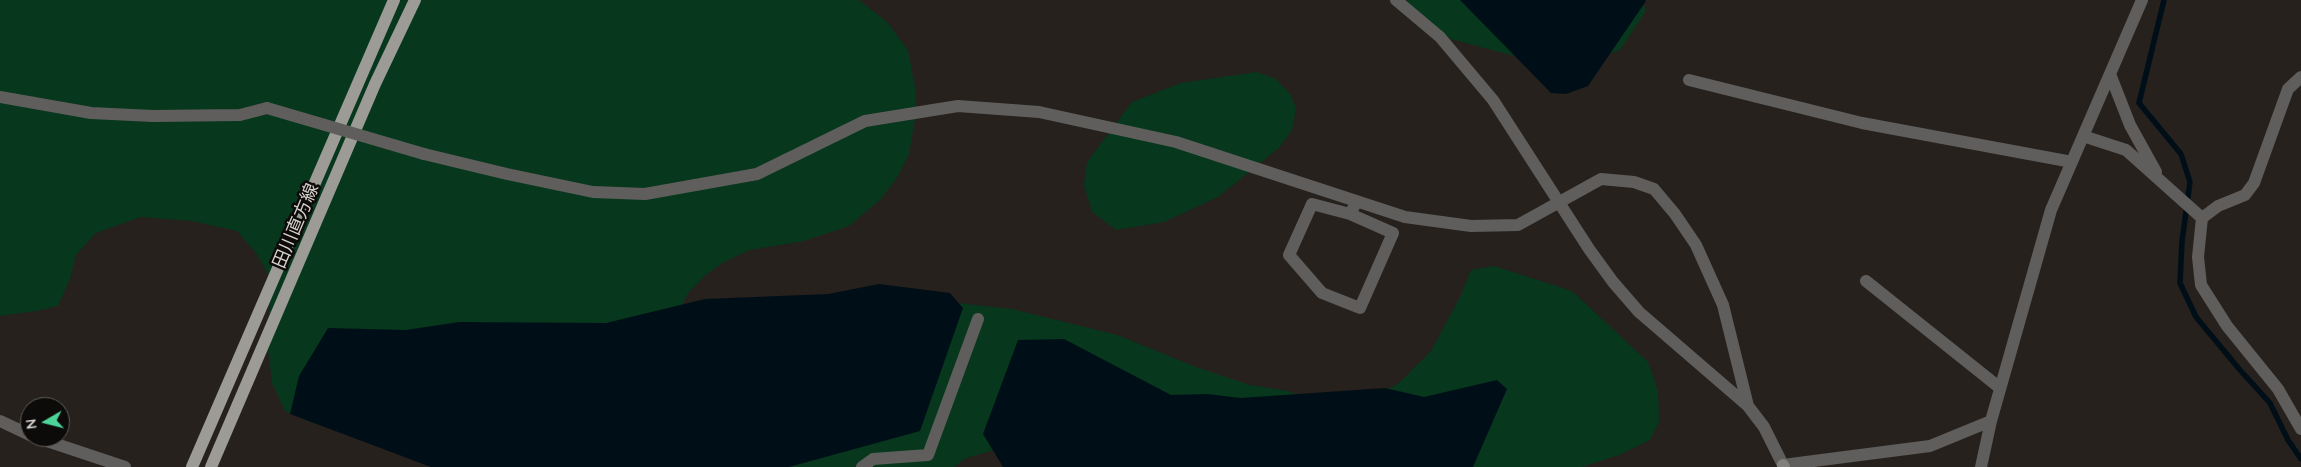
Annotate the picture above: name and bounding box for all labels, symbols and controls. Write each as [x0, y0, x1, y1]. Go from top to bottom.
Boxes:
street label: 田川直方線 [268, 180, 324, 272]
north arrow [20, 397, 70, 447]
text: N [22, 418, 41, 430]

